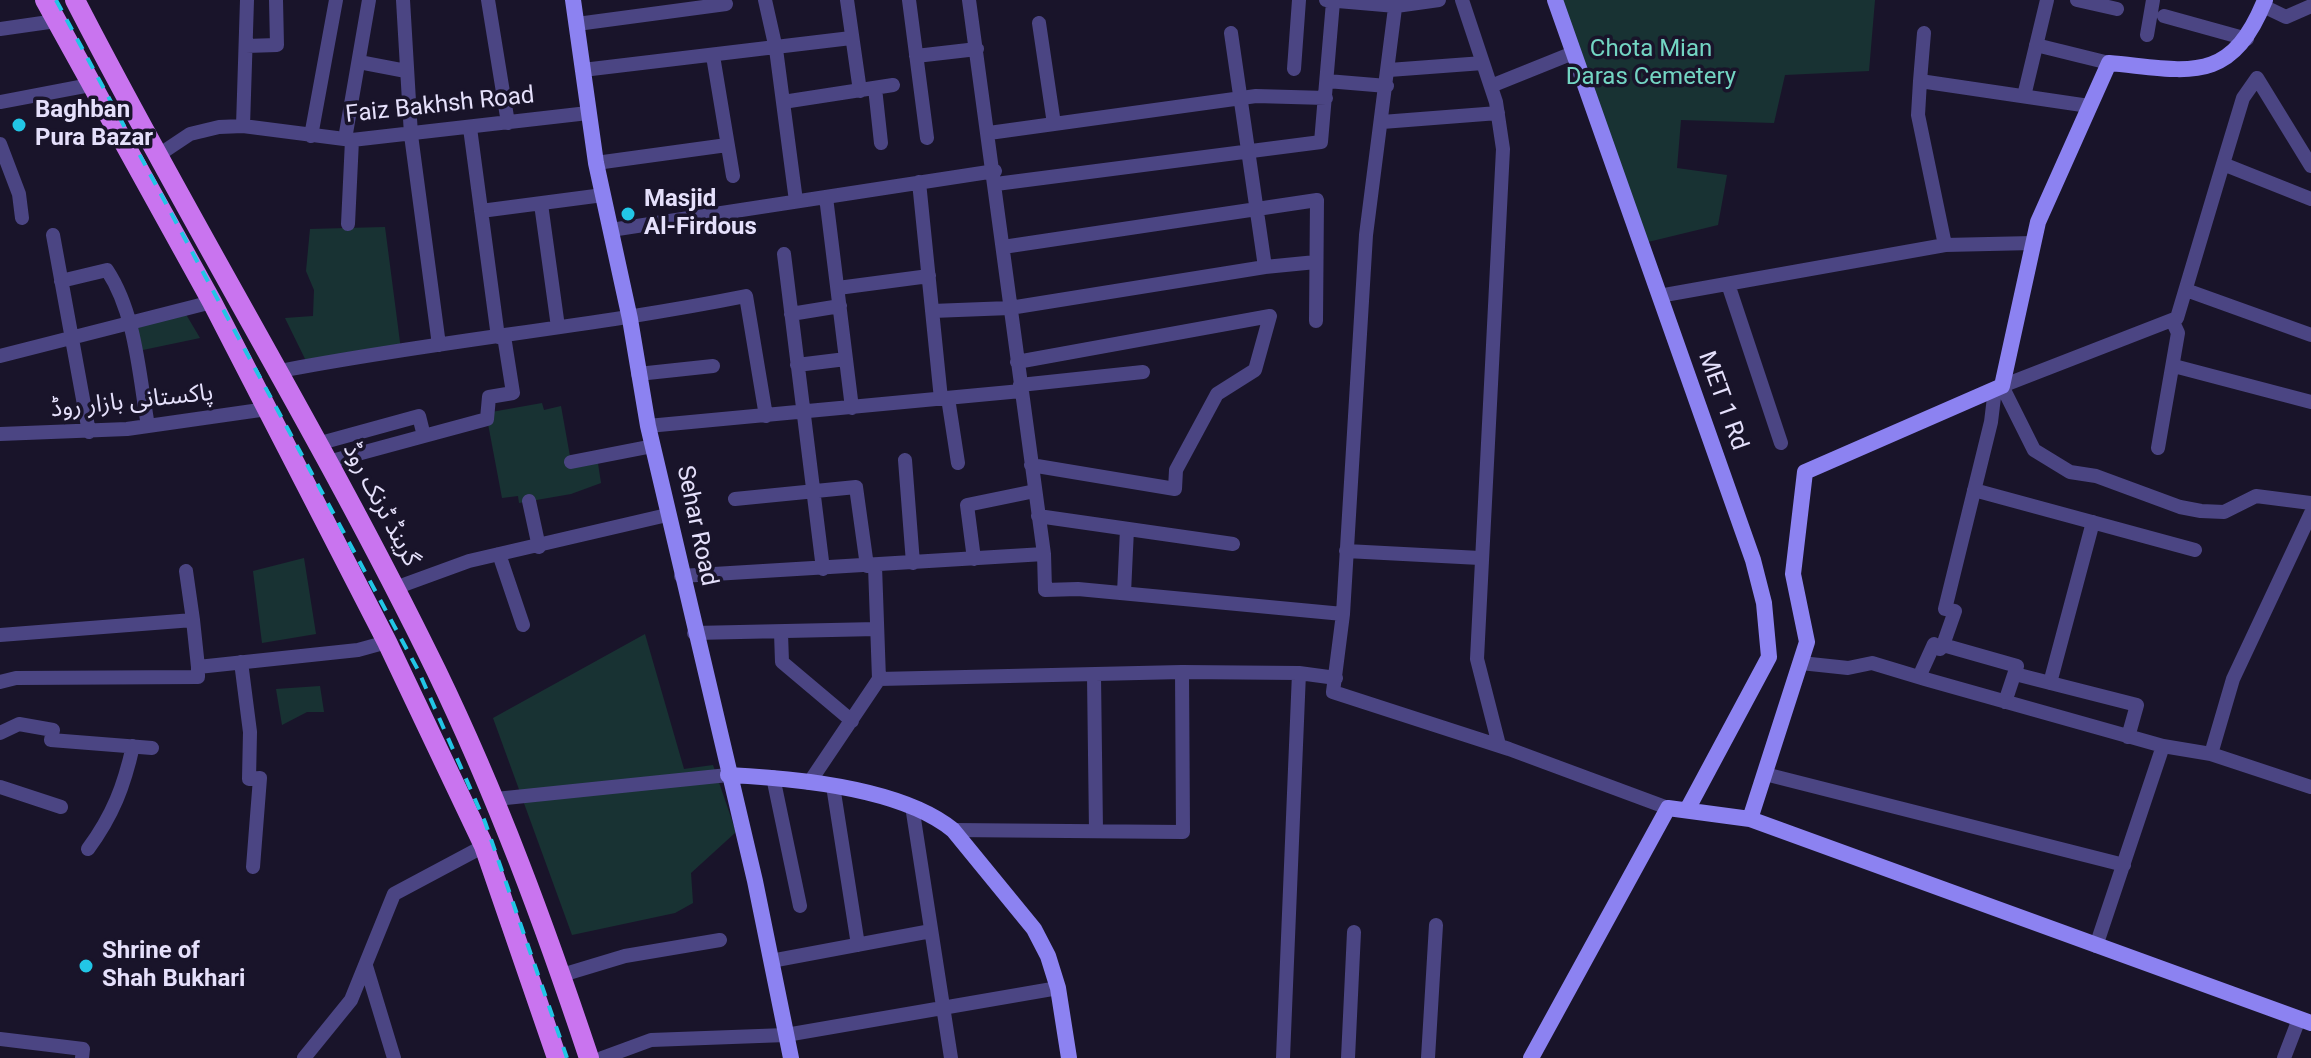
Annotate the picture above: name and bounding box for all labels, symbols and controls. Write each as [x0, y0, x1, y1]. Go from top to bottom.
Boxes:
park label: Chota Mian Daras Cemetery [1566, 36, 1736, 92]
street label: Faiz Bakhsh Road [344, 82, 536, 130]
place label: Baghban Pura Bazar [35, 97, 153, 153]
marker: Baghban Pura Bazar [10, 116, 28, 134]
place label: Masjid Al-Firdous [644, 186, 757, 242]
marker: Masjid Al-Firdous [619, 205, 637, 223]
street label: MET 1 Rd [1691, 348, 1753, 454]
street label: پاکستانی بازار روڈ [49, 379, 215, 425]
street label: گرینڈ ٹرنک روڈ [335, 438, 425, 572]
street label: Sehar Road [669, 463, 723, 589]
place label: Shrine of Shah Bukhari [102, 938, 245, 994]
marker: Shrine of Shah Bukhari [77, 957, 95, 975]

